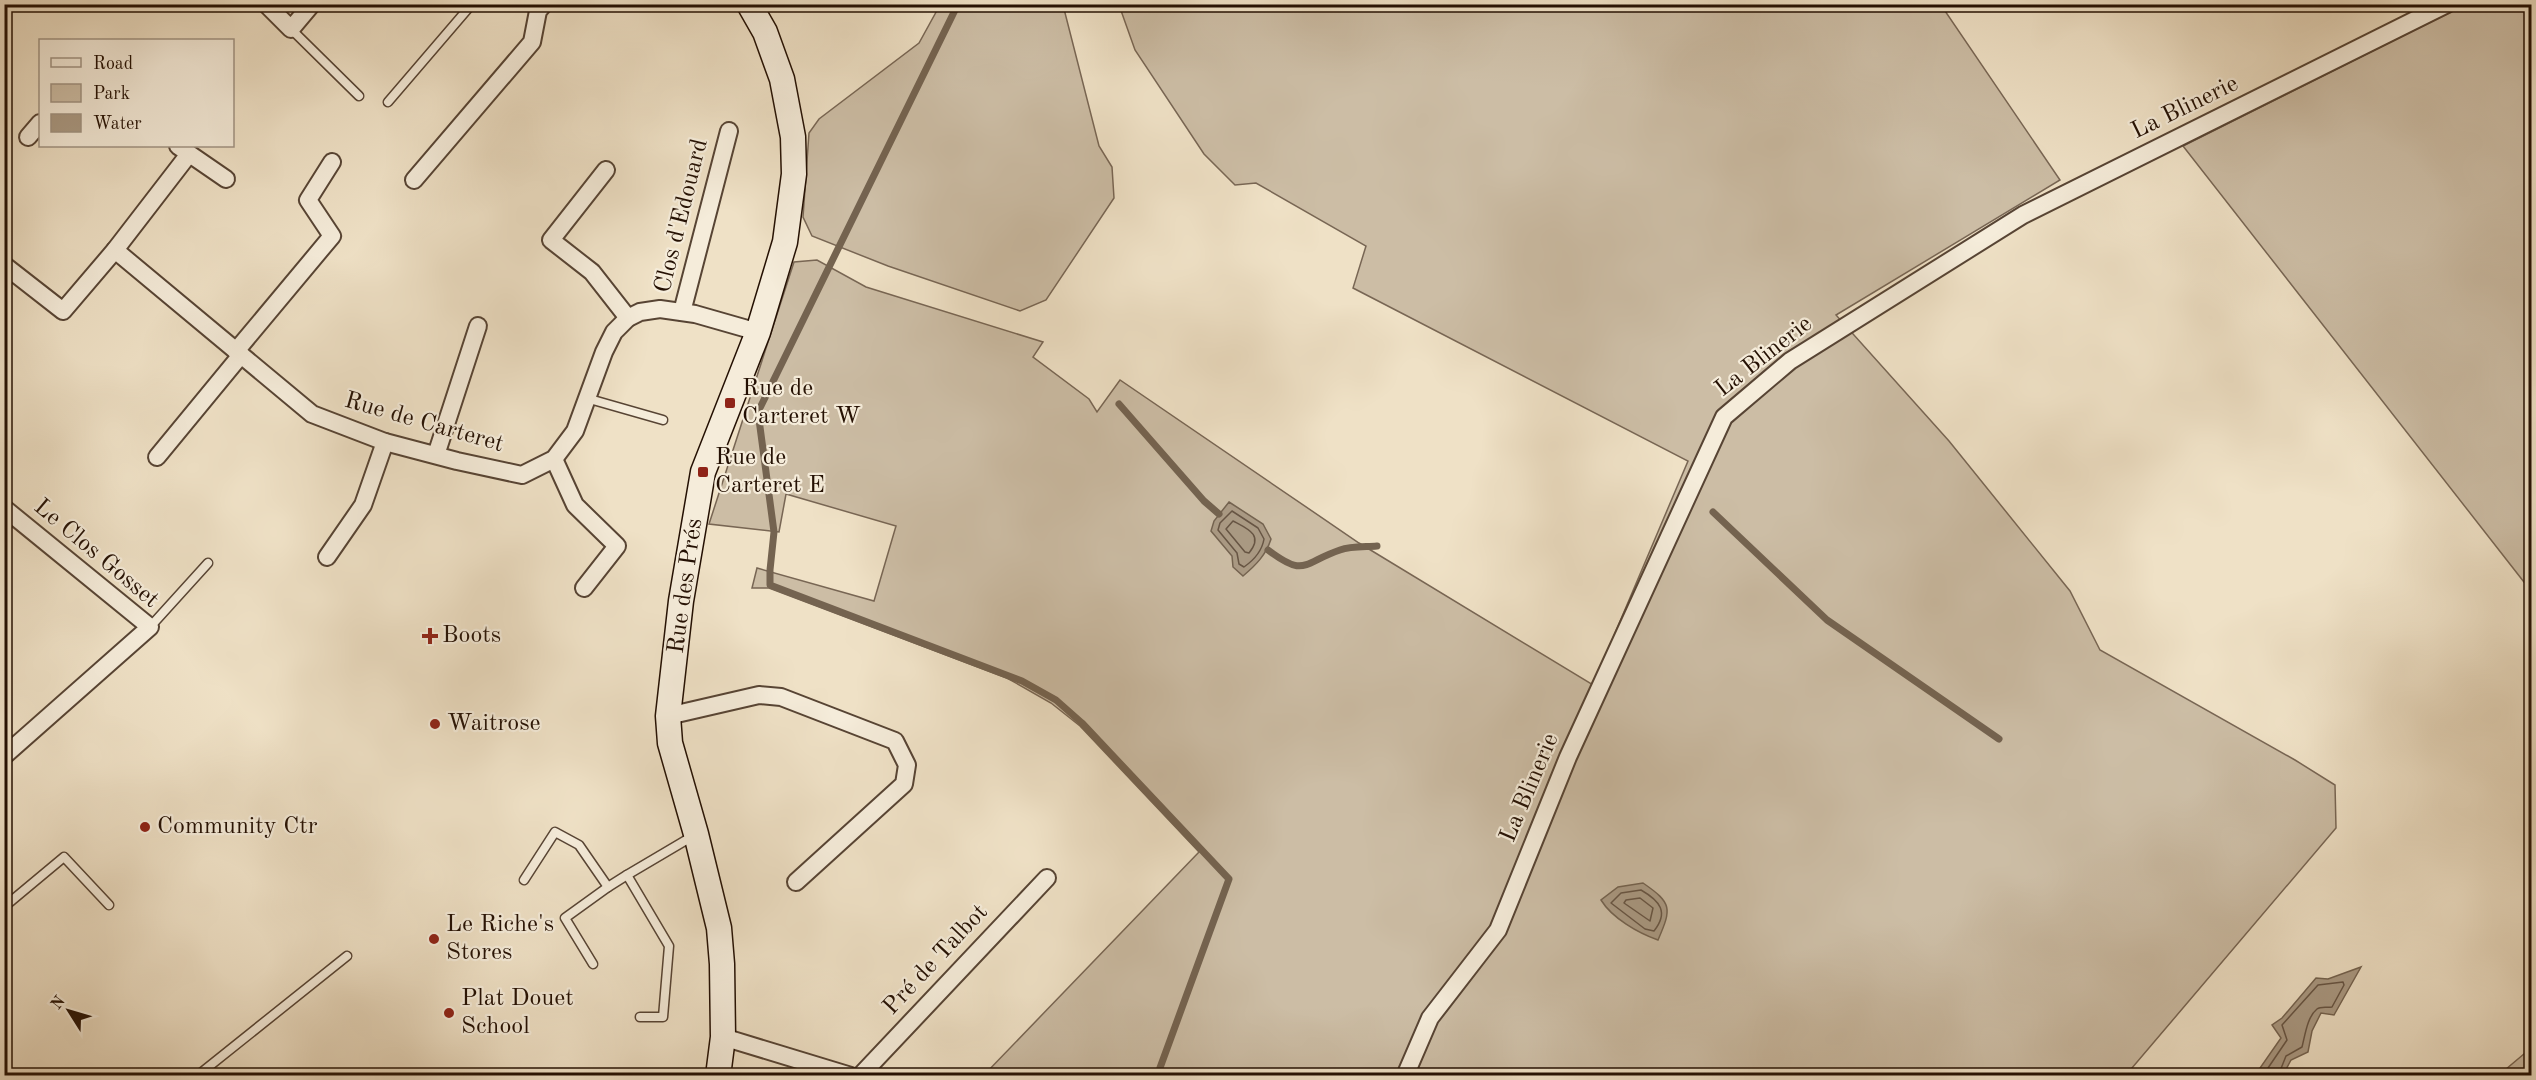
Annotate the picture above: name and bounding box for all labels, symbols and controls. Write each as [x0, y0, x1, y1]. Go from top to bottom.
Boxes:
legend [39, 39, 234, 147]
text: Road [93, 55, 133, 73]
street label: La Blinerie [2128, 72, 2242, 144]
text: Park [93, 85, 130, 103]
text: Water [93, 115, 142, 133]
street label: Clos d'Edouard [651, 136, 713, 296]
street label: La Blinerie [1711, 312, 1817, 402]
place label: Rue de Carteret W [742, 377, 861, 429]
street label: Rue de Carteret [342, 389, 506, 457]
marker: Rue de Carteret W [723, 396, 737, 410]
place label: Rue de Carteret E [715, 446, 825, 498]
marker: Rue de Carteret E [696, 465, 710, 479]
street label: Le Clos Gosset [29, 495, 163, 613]
street label: Rue des Prés [665, 517, 707, 655]
place label: Boots [442, 624, 501, 648]
marker: Boots [423, 629, 437, 643]
place label: Waitrose [447, 712, 541, 736]
marker: Waitrose [428, 717, 442, 731]
street label: La Blinerie [1496, 730, 1564, 846]
place label: Community Ctr [157, 815, 318, 839]
marker: Community Ctr [138, 820, 152, 834]
street label: Pré de Talbot [879, 900, 993, 1020]
place label: Le Riche's Stores [446, 913, 554, 965]
marker: Le Riche's Stores [427, 932, 441, 946]
north arrow [39, 981, 99, 1041]
place label: Plat Douet School [461, 987, 574, 1039]
text: N [49, 993, 69, 1013]
marker: Plat Douet School [442, 1006, 456, 1020]

